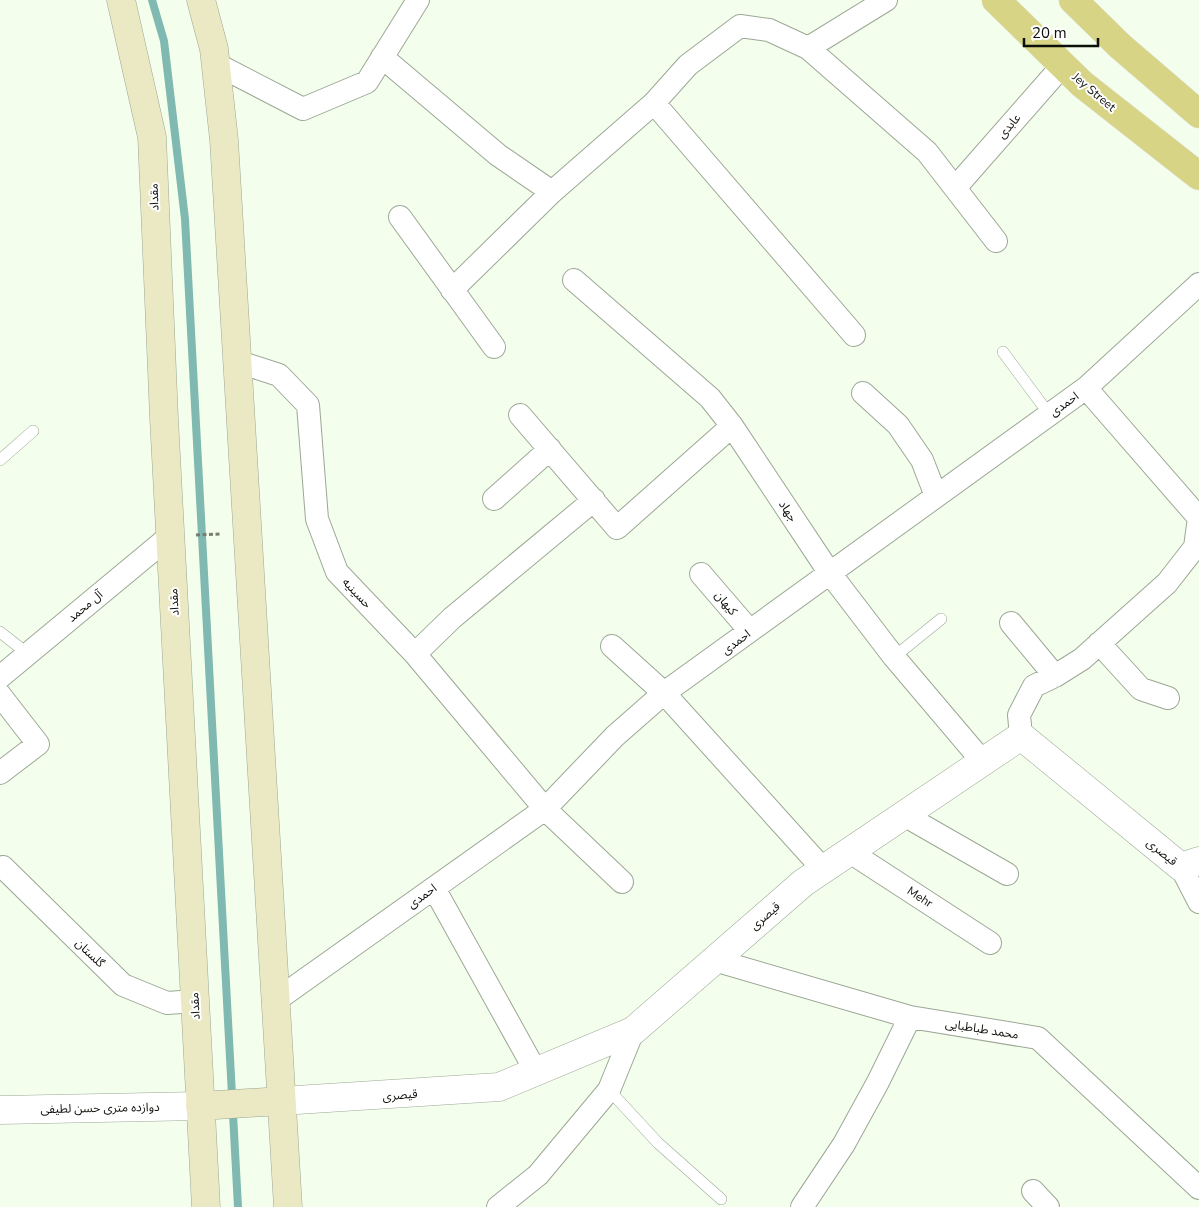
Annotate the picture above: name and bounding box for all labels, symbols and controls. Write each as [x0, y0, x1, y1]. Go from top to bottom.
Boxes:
scale bar [1024, 15, 1098, 47]
text: 20 m [1032, 23, 1067, 43]
street label: Jey Street [1068, 68, 1120, 115]
street label: عابدی [994, 110, 1024, 142]
street label: مقداد [146, 183, 162, 211]
street label: احمدی [1046, 388, 1082, 420]
street label: جهاد [775, 497, 801, 525]
street label: حسینیه [339, 574, 375, 612]
street label: آل محمد [64, 586, 106, 625]
street label: کیهان [711, 587, 742, 619]
street label: مقداد [165, 588, 183, 616]
street label: احمدی [718, 626, 754, 658]
street label: قیصری [1143, 835, 1181, 869]
street label: احمدی [404, 880, 440, 912]
street label: Mehr [904, 883, 937, 912]
street label: قیصری [747, 898, 783, 934]
street label: گلستان [72, 935, 109, 972]
street label: مقداد [186, 992, 204, 1020]
street label: محمد طباطبایی [944, 1015, 1020, 1043]
street label: قیصری [382, 1086, 418, 1104]
street label: دوازده متری حسن لطیفی [40, 1099, 160, 1117]

